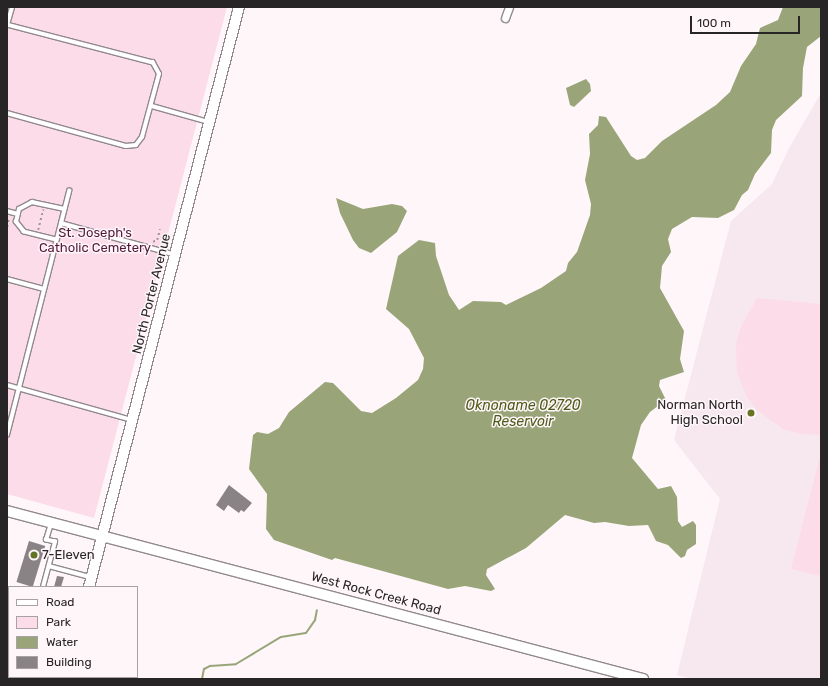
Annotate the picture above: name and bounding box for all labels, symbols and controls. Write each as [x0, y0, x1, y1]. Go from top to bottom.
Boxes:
scale bar [692, 8, 802, 34]
text: 100 m [697, 16, 731, 30]
park label: St. Joseph's Catholic Cemetery [39, 226, 151, 257]
street label: North Porter Avenue [129, 232, 175, 356]
water label: Oknoname 02720 Reservoir [466, 398, 580, 430]
place label: Norman North High School [657, 398, 743, 429]
marker: Norman North High School [746, 408, 756, 418]
place label: 7-Eleven [42, 547, 95, 563]
marker: 7-Eleven [29, 550, 39, 560]
street label: West Rock Creek Road [309, 569, 443, 619]
legend [8, 586, 138, 678]
text: Road [46, 595, 74, 609]
text: Park [46, 615, 71, 629]
text: Water [46, 635, 78, 649]
text: Building [46, 655, 92, 669]

